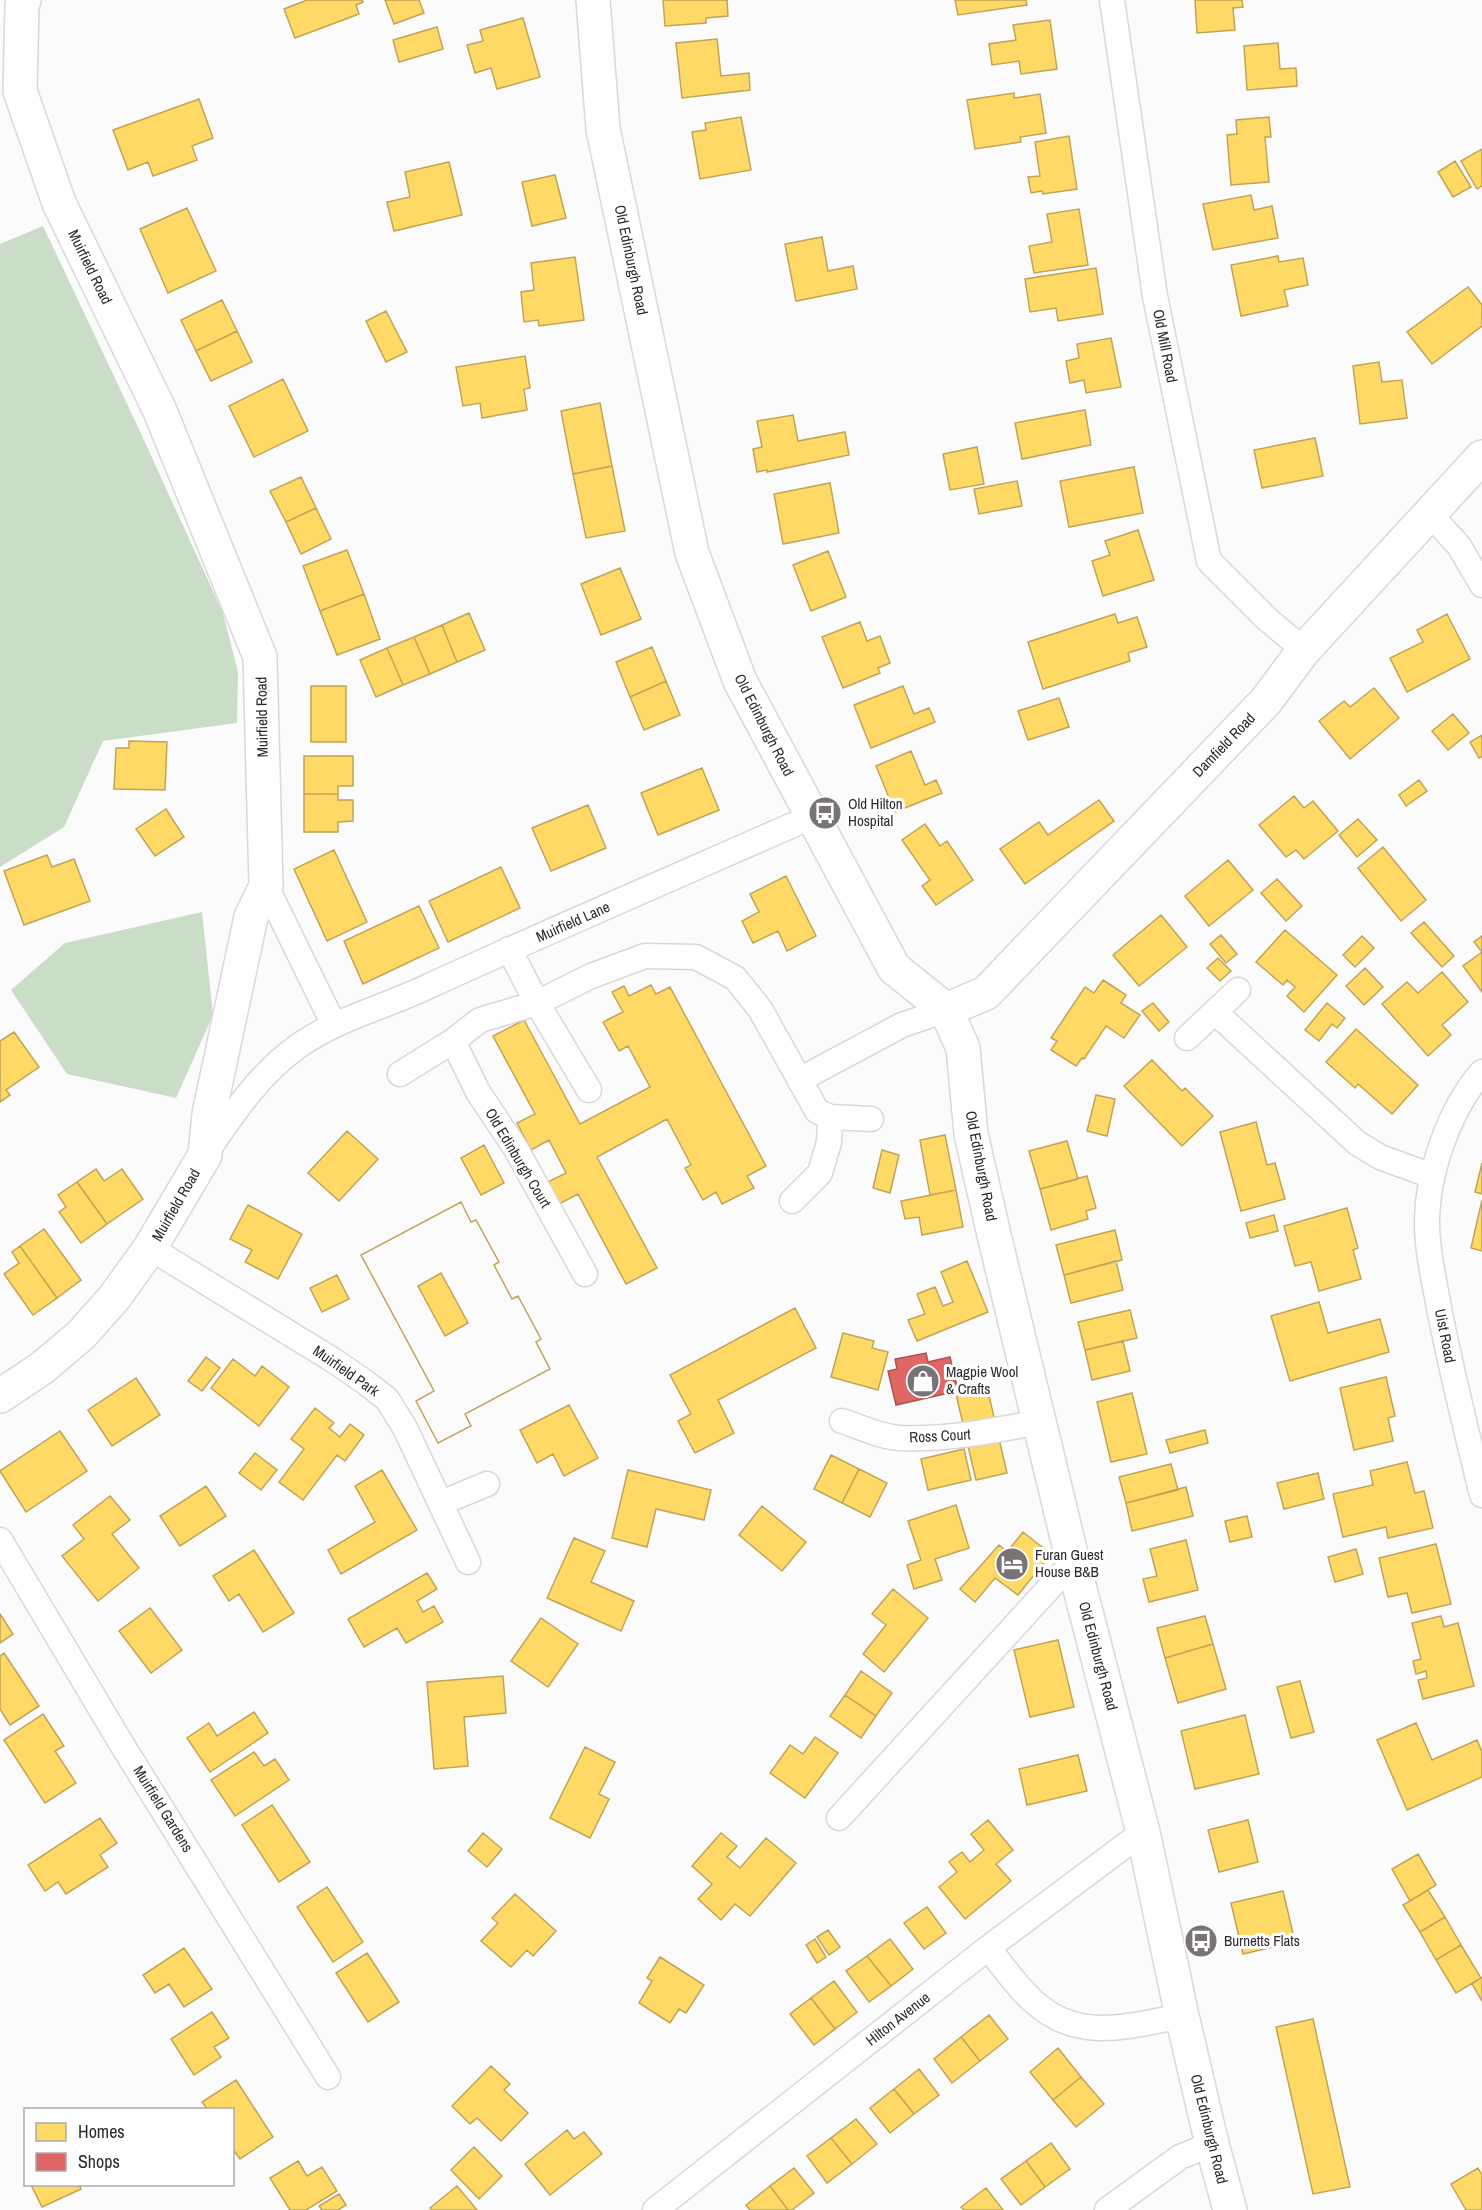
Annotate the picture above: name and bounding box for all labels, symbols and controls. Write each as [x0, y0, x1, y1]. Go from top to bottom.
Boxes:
street label: Old Edinburgh Road [610, 203, 653, 317]
street label: Muirfield Road [63, 226, 118, 308]
street label: Old Mill Road [1148, 307, 1183, 384]
street label: Old Edinburgh Road [730, 670, 799, 780]
street label: Muirfield Road [250, 676, 273, 758]
street label: Damfield Road [1188, 708, 1260, 781]
place label: Old Hilton Hospital [848, 793, 903, 831]
bus stop icon: Old Hilton Hospital [807, 795, 843, 831]
street label: Muirfield Lane [533, 896, 613, 947]
street label: Old Edinburgh Court [480, 1104, 557, 1212]
street label: Old Edinburgh Road [960, 1109, 1002, 1223]
street label: Muirfield Road [146, 1165, 205, 1245]
street label: Uist Road [1430, 1307, 1461, 1365]
street label: Muirfield Park [309, 1340, 384, 1402]
place label: Magpie Wool & Crafts [946, 1361, 1018, 1399]
shop icon: Magpie Wool & Crafts [905, 1363, 941, 1399]
street label: Ross Court [909, 1423, 972, 1448]
place label: Furan Guest House B&B [1035, 1544, 1104, 1582]
hotel icon: Furan Guest House B&B [994, 1546, 1030, 1582]
street label: Old Edinburgh Road [1074, 1599, 1123, 1713]
street label: Muirfield Gardens [128, 1761, 198, 1856]
bus stop icon: Burnetts Flats [1183, 1923, 1219, 1959]
place label: Burnetts Flats [1224, 1930, 1300, 1951]
street label: Hilton Avenue [861, 1987, 934, 2050]
street label: Old Edinburgh Road [1186, 2072, 1233, 2186]
legend [24, 2108, 234, 2186]
text: Homes [78, 2119, 125, 2144]
text: Shops [78, 2149, 120, 2174]

